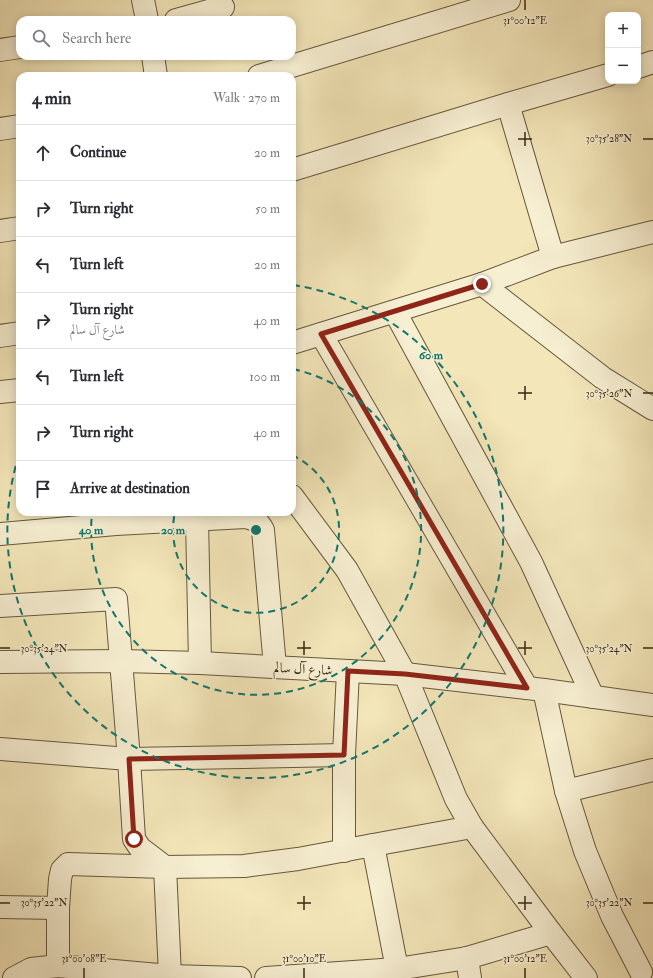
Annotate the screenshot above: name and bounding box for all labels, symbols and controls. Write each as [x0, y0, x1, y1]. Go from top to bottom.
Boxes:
map controls [605, 12, 641, 84]
button: + [605, 12, 641, 48]
text: 31°00'12"E [503, 15, 547, 27]
search box [16, 16, 296, 60]
icon: search [30, 27, 52, 49]
text: Search here [62, 29, 131, 48]
button: − [605, 48, 641, 84]
text: 4 min [32, 88, 71, 109]
text: Walk · 270 m [213, 90, 280, 106]
text: 30°35'28"N [586, 133, 632, 145]
icon: ahead [32, 142, 54, 164]
text: Continue [70, 143, 126, 162]
text: 20 m [254, 145, 280, 161]
icon: right [32, 198, 54, 220]
text: Turn right [70, 199, 133, 218]
text: 50 m [255, 201, 280, 217]
icon: left [32, 254, 54, 276]
text: Turn left [70, 255, 124, 274]
text: 20 m [254, 257, 280, 273]
route end [473, 275, 491, 293]
text: Turn right [70, 300, 133, 319]
icon: right [32, 310, 54, 332]
text: 40 m [254, 313, 280, 329]
text: شارع آل سالم [70, 322, 125, 338]
text: 60 m [419, 348, 444, 363]
icon: left [32, 366, 54, 388]
text: Turn left [70, 367, 124, 386]
text: 100 m [249, 369, 280, 385]
text: 30°35'26"N [586, 388, 632, 400]
icon: right [32, 422, 54, 444]
text: Turn right [70, 423, 133, 442]
text: 40 m [254, 425, 280, 441]
icon: arrive [32, 478, 54, 500]
text: Arrive at destination [70, 479, 190, 498]
text: 40 m [78, 523, 104, 538]
text: 20 m [161, 523, 186, 538]
centre of rings [249, 523, 263, 537]
text: 30°35'24"N [20, 643, 68, 655]
text: 30°35'24"N [585, 643, 633, 655]
street label: شارع آل سالم [273, 659, 333, 683]
route start [125, 830, 143, 848]
text: 30°35'22"N [21, 897, 67, 909]
text: 30°35'22"N [586, 897, 632, 909]
text: 31°00'08"E [61, 953, 107, 965]
text: 31°00'10"E [282, 953, 326, 965]
text: 31°00'12"E [503, 953, 547, 965]

